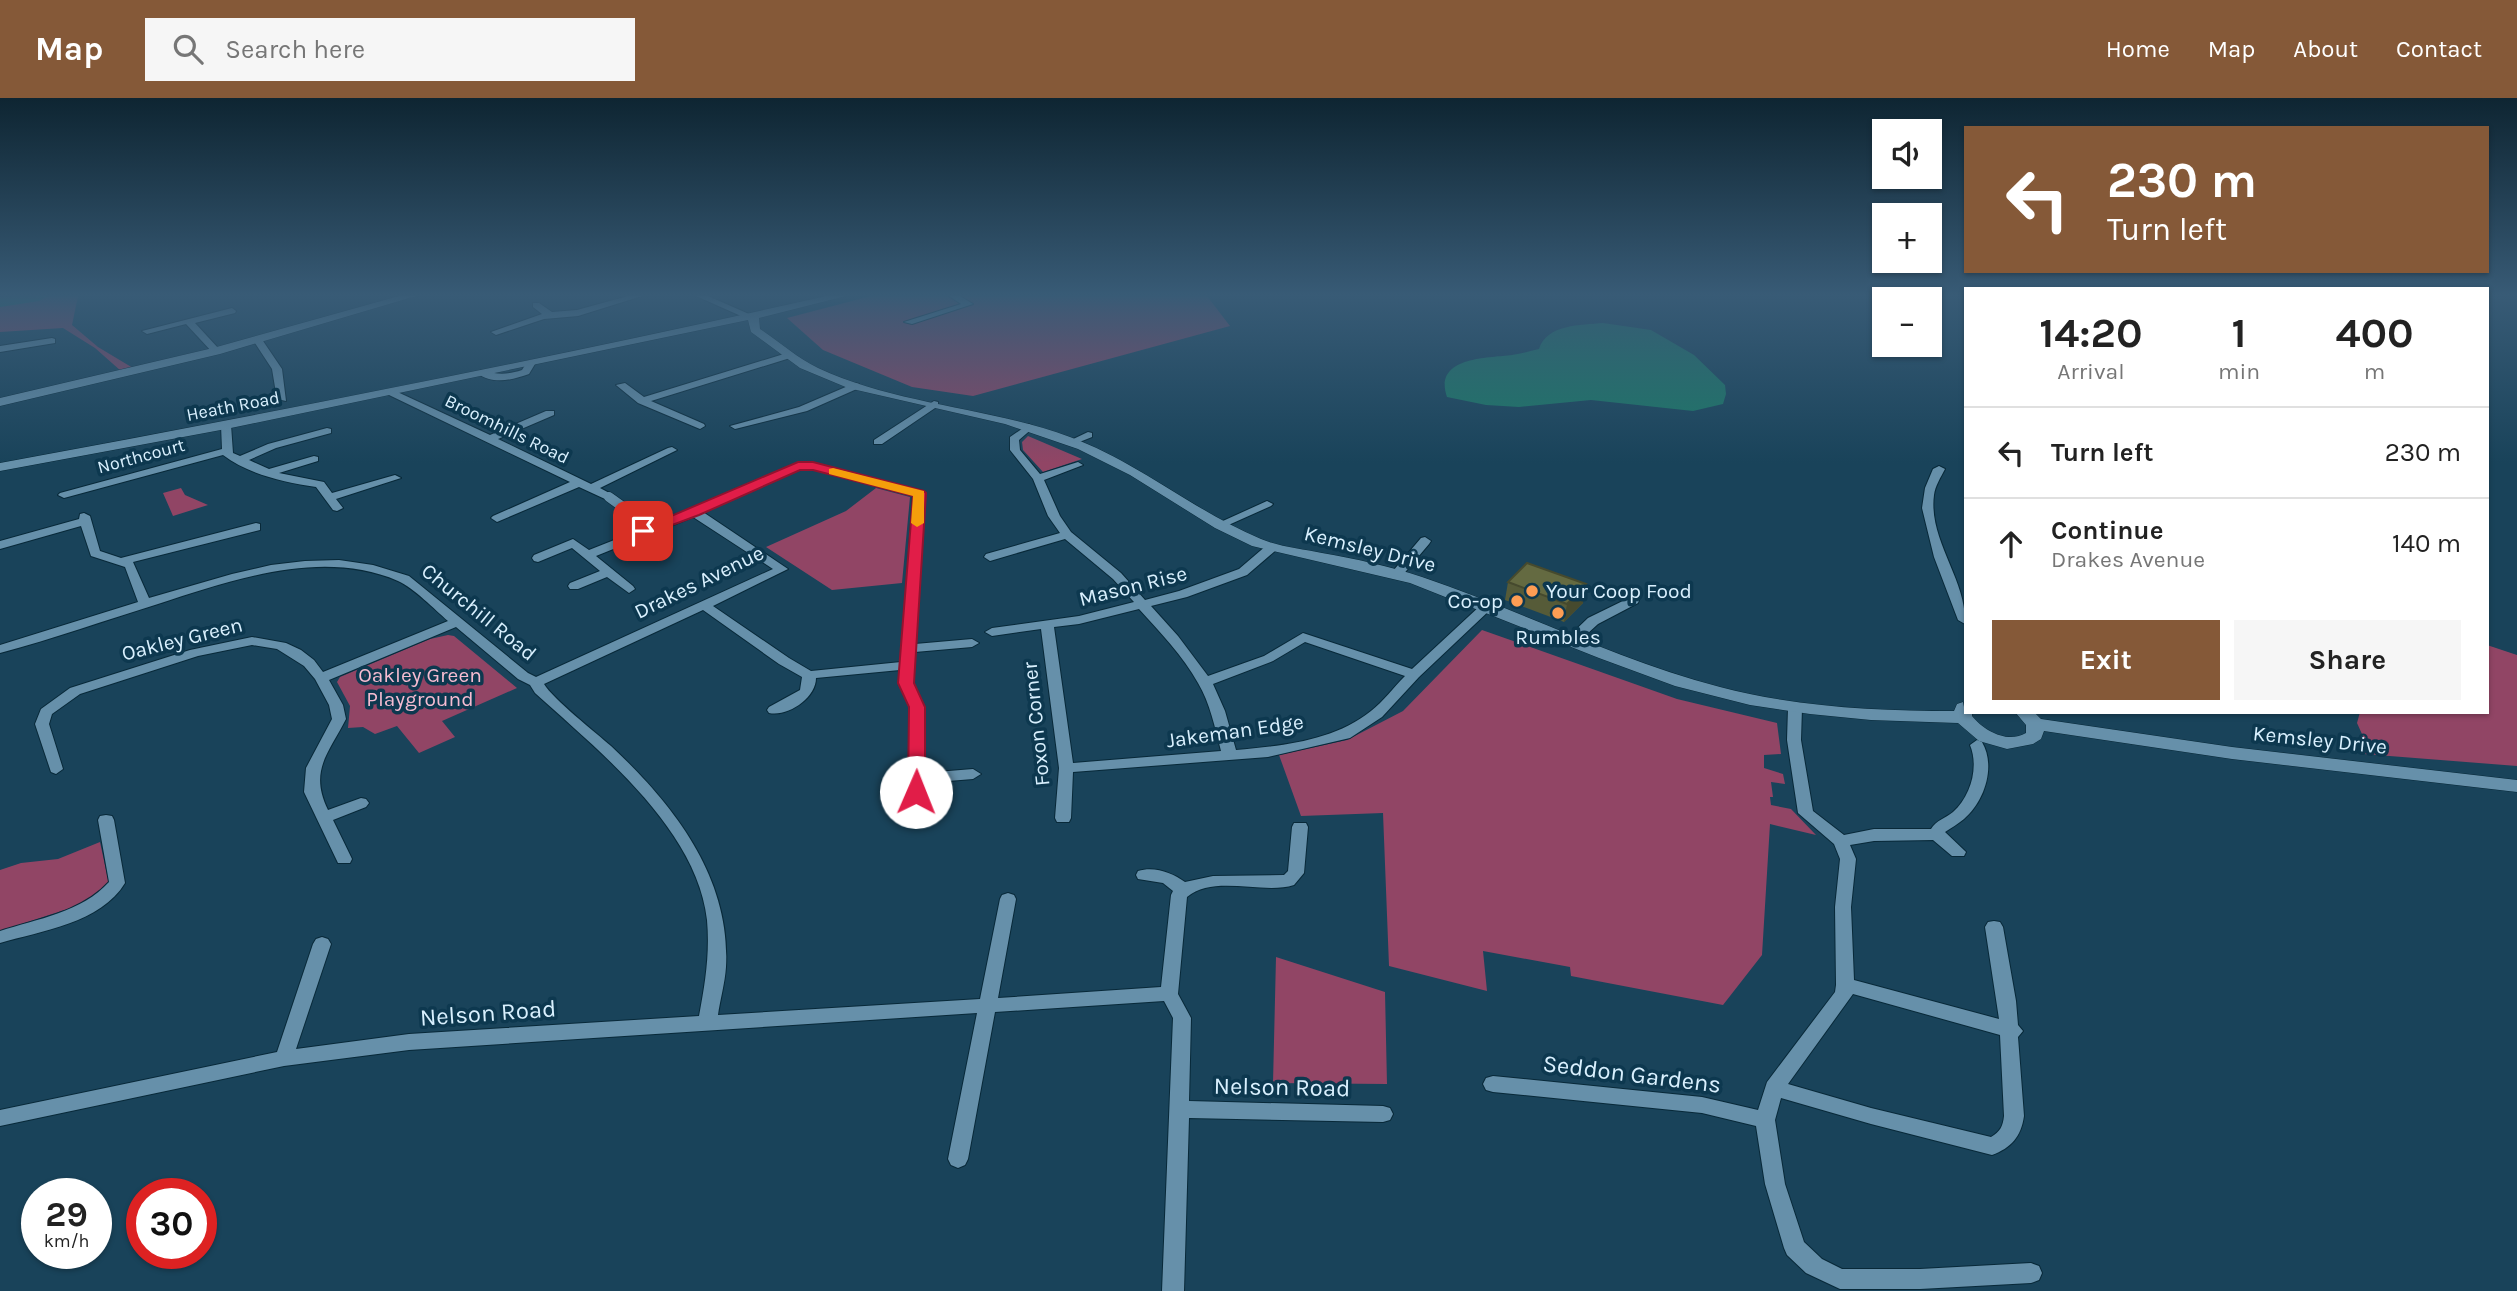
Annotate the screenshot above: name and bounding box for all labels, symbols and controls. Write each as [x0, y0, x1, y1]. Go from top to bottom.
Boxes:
search box [145, 18, 635, 81]
text: Map [35, 30, 103, 68]
icon: search [169, 30, 207, 68]
text: Search here [225, 34, 365, 65]
text: Home [2106, 35, 2170, 63]
text: Map [2208, 35, 2255, 63]
text: About [2293, 35, 2358, 63]
text: Contact [2396, 35, 2482, 63]
map controls [1872, 119, 1942, 357]
button: sound [1872, 119, 1942, 189]
text: 230 m [2107, 152, 2257, 209]
icon: left [1992, 154, 2083, 245]
button: + [1872, 203, 1942, 273]
text: Turn left [2107, 211, 2227, 248]
button: − [1872, 287, 1942, 357]
text: 14:20 [2039, 308, 2143, 358]
text: 1 [2232, 308, 2247, 358]
text: 400 [2336, 308, 2414, 358]
text: Arrival [2057, 358, 2125, 385]
text: min [2218, 358, 2260, 385]
text: m [2364, 358, 2385, 385]
street label: Heath Road [185, 386, 281, 426]
street label: Broomhills Road [441, 389, 573, 469]
street label: Northcourt [95, 434, 187, 478]
icon: left [1992, 434, 2030, 472]
text: Turn left [2051, 437, 2153, 468]
text: 230 m [2385, 437, 2461, 468]
pin [613, 501, 673, 561]
icon: arrive [624, 512, 662, 550]
text: Continue [2051, 515, 2163, 546]
street label: Kemsley Drive [1302, 521, 1438, 577]
icon: ahead [1992, 525, 2030, 563]
text: 140 m [2392, 528, 2461, 559]
street label: Drakes Avenue [630, 540, 768, 624]
text: Drakes Avenue [2051, 546, 2205, 573]
street label: Churchill Road [417, 558, 541, 666]
street label: Mason Rise [1077, 561, 1189, 611]
place label: Your Coop Food [1546, 579, 1692, 603]
marker: Your Coop Food [1524, 583, 1540, 599]
place label: Co-op [1448, 589, 1503, 613]
marker: Co-op [1509, 593, 1525, 609]
marker: Rumbles [1550, 605, 1566, 621]
street label: Oakley Green [119, 612, 245, 666]
button: Exit [1992, 620, 2220, 700]
button: Share [2234, 620, 2461, 700]
place label: Rumbles [1515, 625, 1601, 649]
street label: Foxon Corner [1018, 660, 1054, 787]
park label: Oakley Green Playground [358, 663, 482, 711]
street label: Jakeman Edge [1165, 709, 1305, 753]
street label: Kemsley Drive [2252, 721, 2388, 759]
position arrow [879, 755, 953, 829]
street label: Nelson Road [419, 994, 557, 1032]
street label: Seddon Gardens [1541, 1049, 1723, 1099]
street label: Nelson Road [1213, 1072, 1351, 1102]
speed limit sign: 30 [126, 1178, 217, 1269]
text: 29 [45, 1194, 88, 1235]
text: km/h [44, 1230, 89, 1252]

